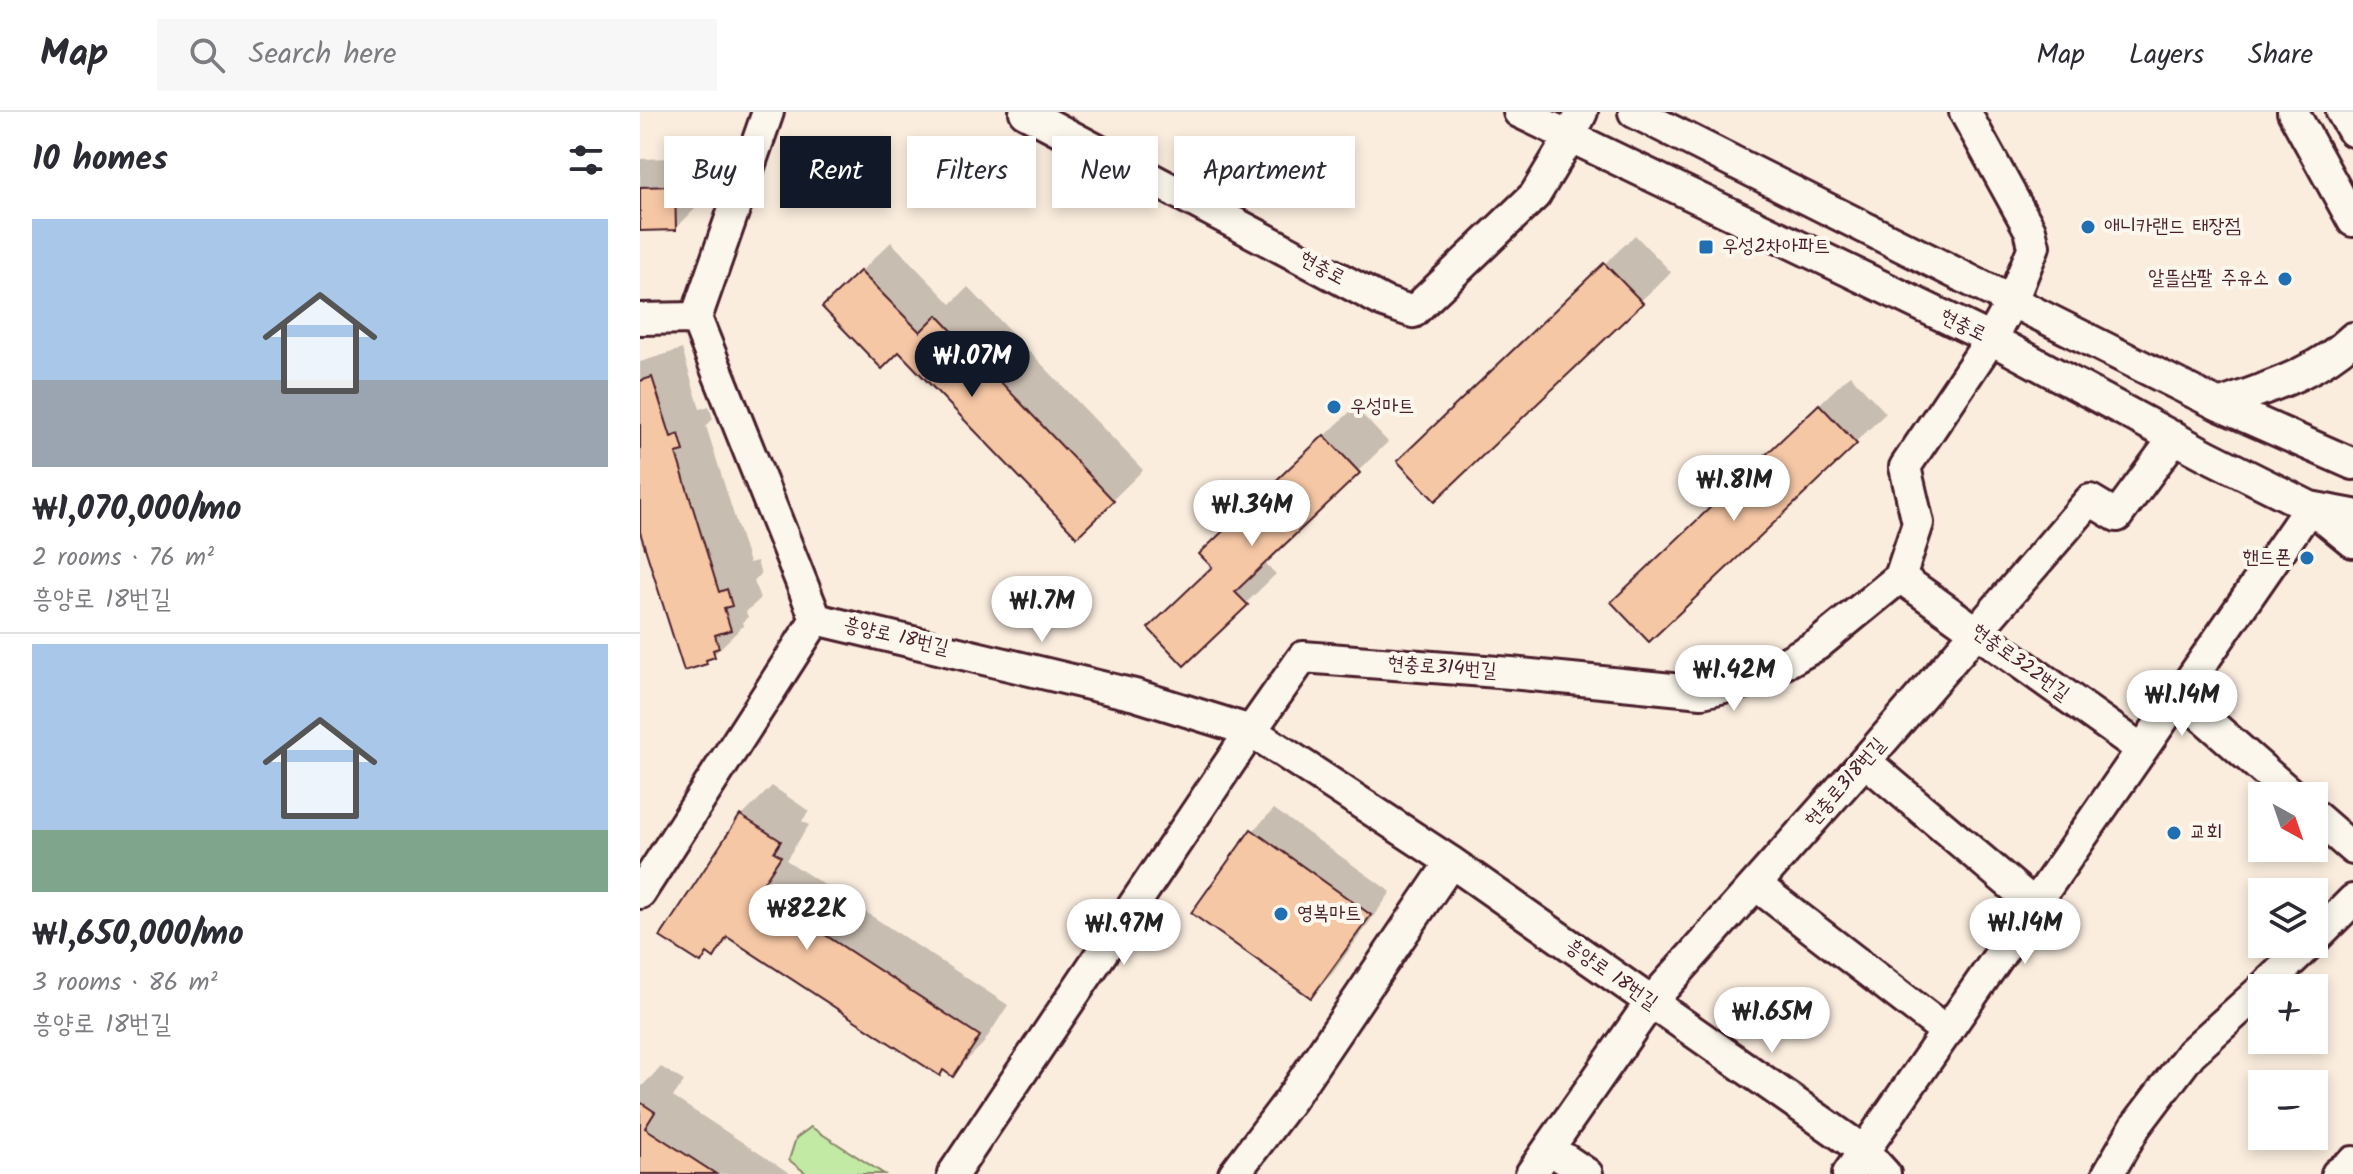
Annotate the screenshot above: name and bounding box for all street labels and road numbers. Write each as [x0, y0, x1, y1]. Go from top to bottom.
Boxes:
street label: 현충로 [1293, 244, 1351, 294]
street label: 현충로 [1934, 301, 1992, 351]
street label: 흥양로 18번길 [840, 609, 952, 665]
street label: 현충로322번길 [1964, 616, 2076, 710]
street label: 현충로314번길 [1386, 648, 1498, 688]
street label: 현충로318번길 [1798, 731, 1894, 835]
street label: 흥양로 18번길 [1558, 931, 1664, 1019]

